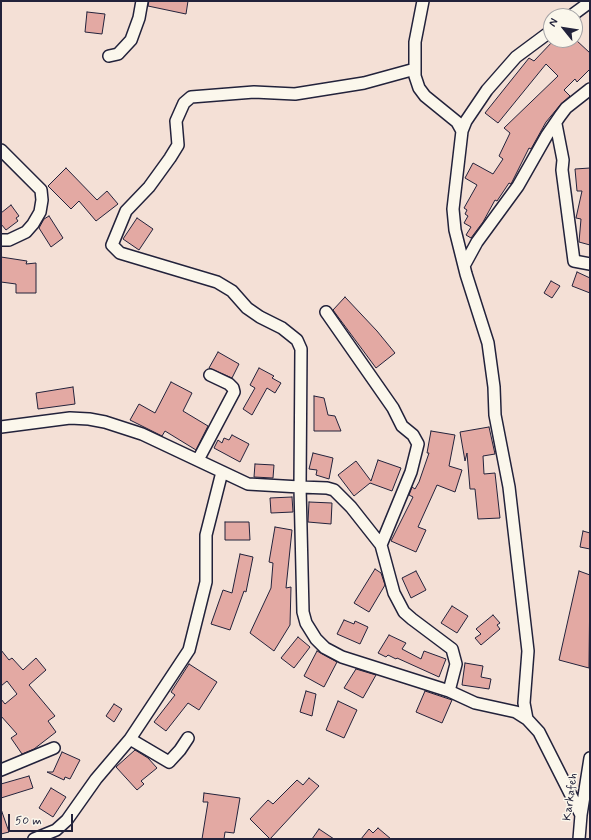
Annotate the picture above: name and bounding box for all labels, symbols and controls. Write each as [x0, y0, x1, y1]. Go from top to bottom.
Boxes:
north arrow [543, 8, 583, 48]
text: N [546, 16, 561, 29]
street label: Karkafeh [561, 772, 581, 822]
scale bar [10, 806, 75, 832]
text: 50 m [15, 813, 42, 829]

